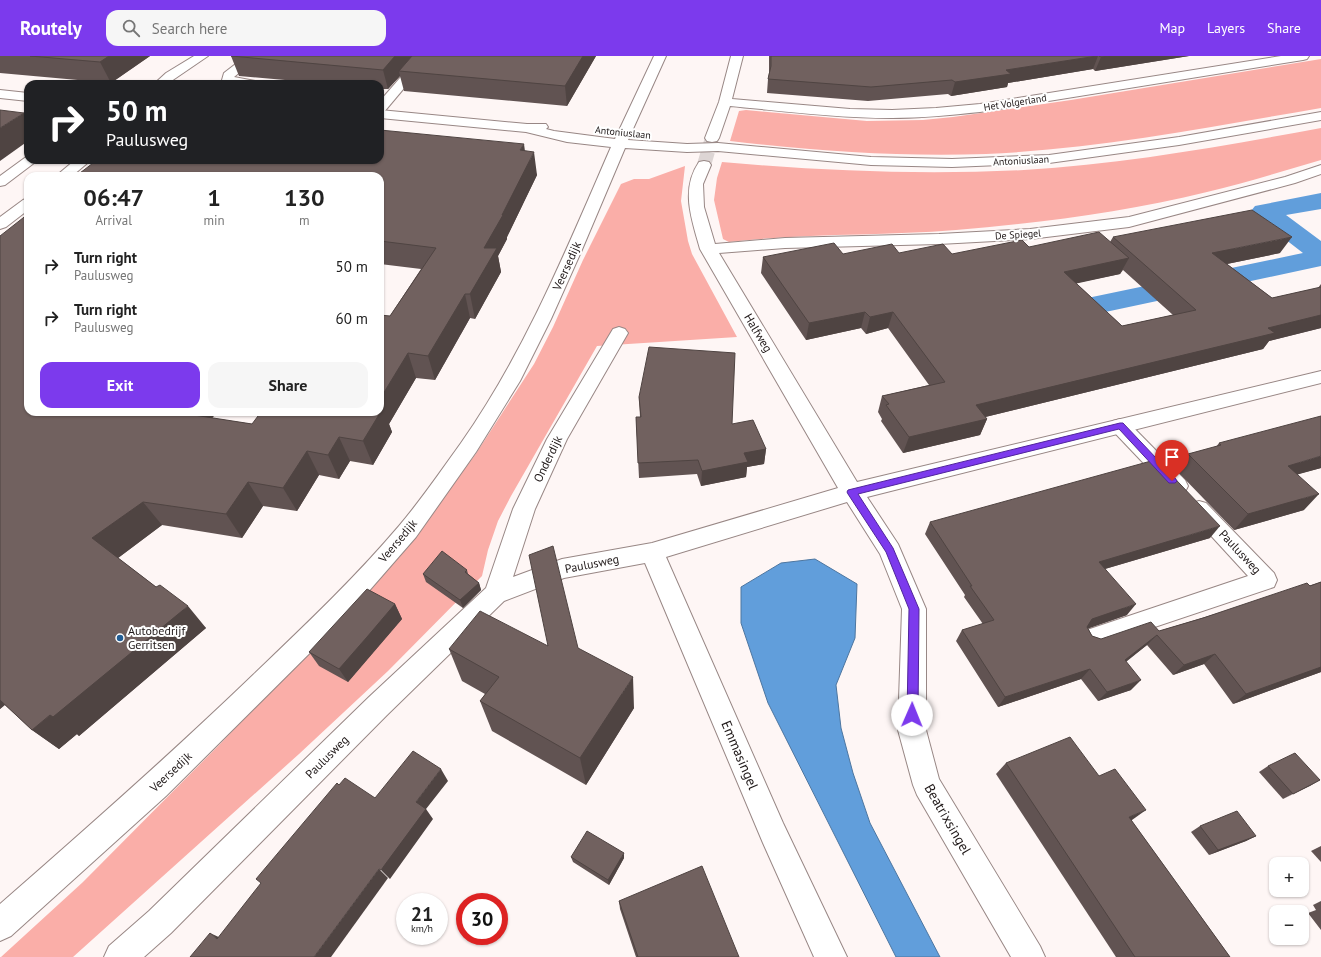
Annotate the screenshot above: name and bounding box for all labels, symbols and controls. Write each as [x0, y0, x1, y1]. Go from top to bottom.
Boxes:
search box [106, 10, 386, 46]
text: Routely [20, 16, 82, 40]
icon: search [120, 17, 142, 39]
text: Search here [152, 19, 227, 38]
text: Map [1159, 19, 1185, 37]
text: Layers [1207, 19, 1245, 37]
text: Share [1267, 19, 1301, 37]
street label: Het Volgerland [983, 91, 1047, 114]
text: 50 m [106, 92, 167, 129]
icon: right [40, 96, 92, 148]
street label: Antoniuslaan [594, 123, 651, 142]
text: Paulusweg [106, 128, 188, 151]
street label: Antoniuslaan [993, 153, 1049, 168]
text: 06:47 [83, 182, 144, 213]
text: 1 [207, 182, 221, 213]
text: 130 [284, 182, 325, 213]
text: Arrival [96, 212, 132, 229]
text: min [203, 212, 225, 229]
text: m [299, 212, 310, 229]
street label: De Spiegel [995, 226, 1042, 243]
street label: Veersedijk [549, 239, 584, 294]
text: Turn right [74, 248, 137, 267]
icon: right [40, 255, 62, 277]
text: 50 m [335, 257, 368, 276]
text: Paulusweg [74, 267, 133, 284]
text: Turn right [74, 300, 137, 319]
icon: right [40, 307, 62, 329]
text: 60 m [335, 309, 368, 328]
street label: Halfweg [741, 311, 776, 355]
text: Paulusweg [74, 319, 133, 336]
button: Exit [40, 362, 200, 408]
button: Share [208, 362, 368, 408]
street label: Onderdijk [530, 433, 565, 485]
pin [1155, 440, 1189, 481]
icon: arrive [1161, 446, 1183, 468]
street label: Veersedijk [375, 516, 420, 566]
street label: Paulusweg [1216, 526, 1265, 577]
street label: Paulusweg [564, 551, 620, 576]
place label: Autobedrijf Gerritsen [128, 623, 186, 652]
marker: Autobedrijf Gerritsen [115, 633, 125, 643]
position arrow [891, 694, 933, 736]
street label: Emmasingel [717, 718, 763, 792]
street label: Paulusweg [302, 732, 351, 781]
street label: Veersedijk [146, 748, 195, 796]
street label: Beatrixsingel [921, 780, 975, 858]
map controls [1269, 857, 1309, 945]
button: + [1269, 857, 1309, 897]
speed limit sign: 30 [456, 893, 508, 945]
text: 21 [411, 901, 433, 927]
button: − [1269, 905, 1309, 945]
text: km/h [411, 922, 433, 935]

